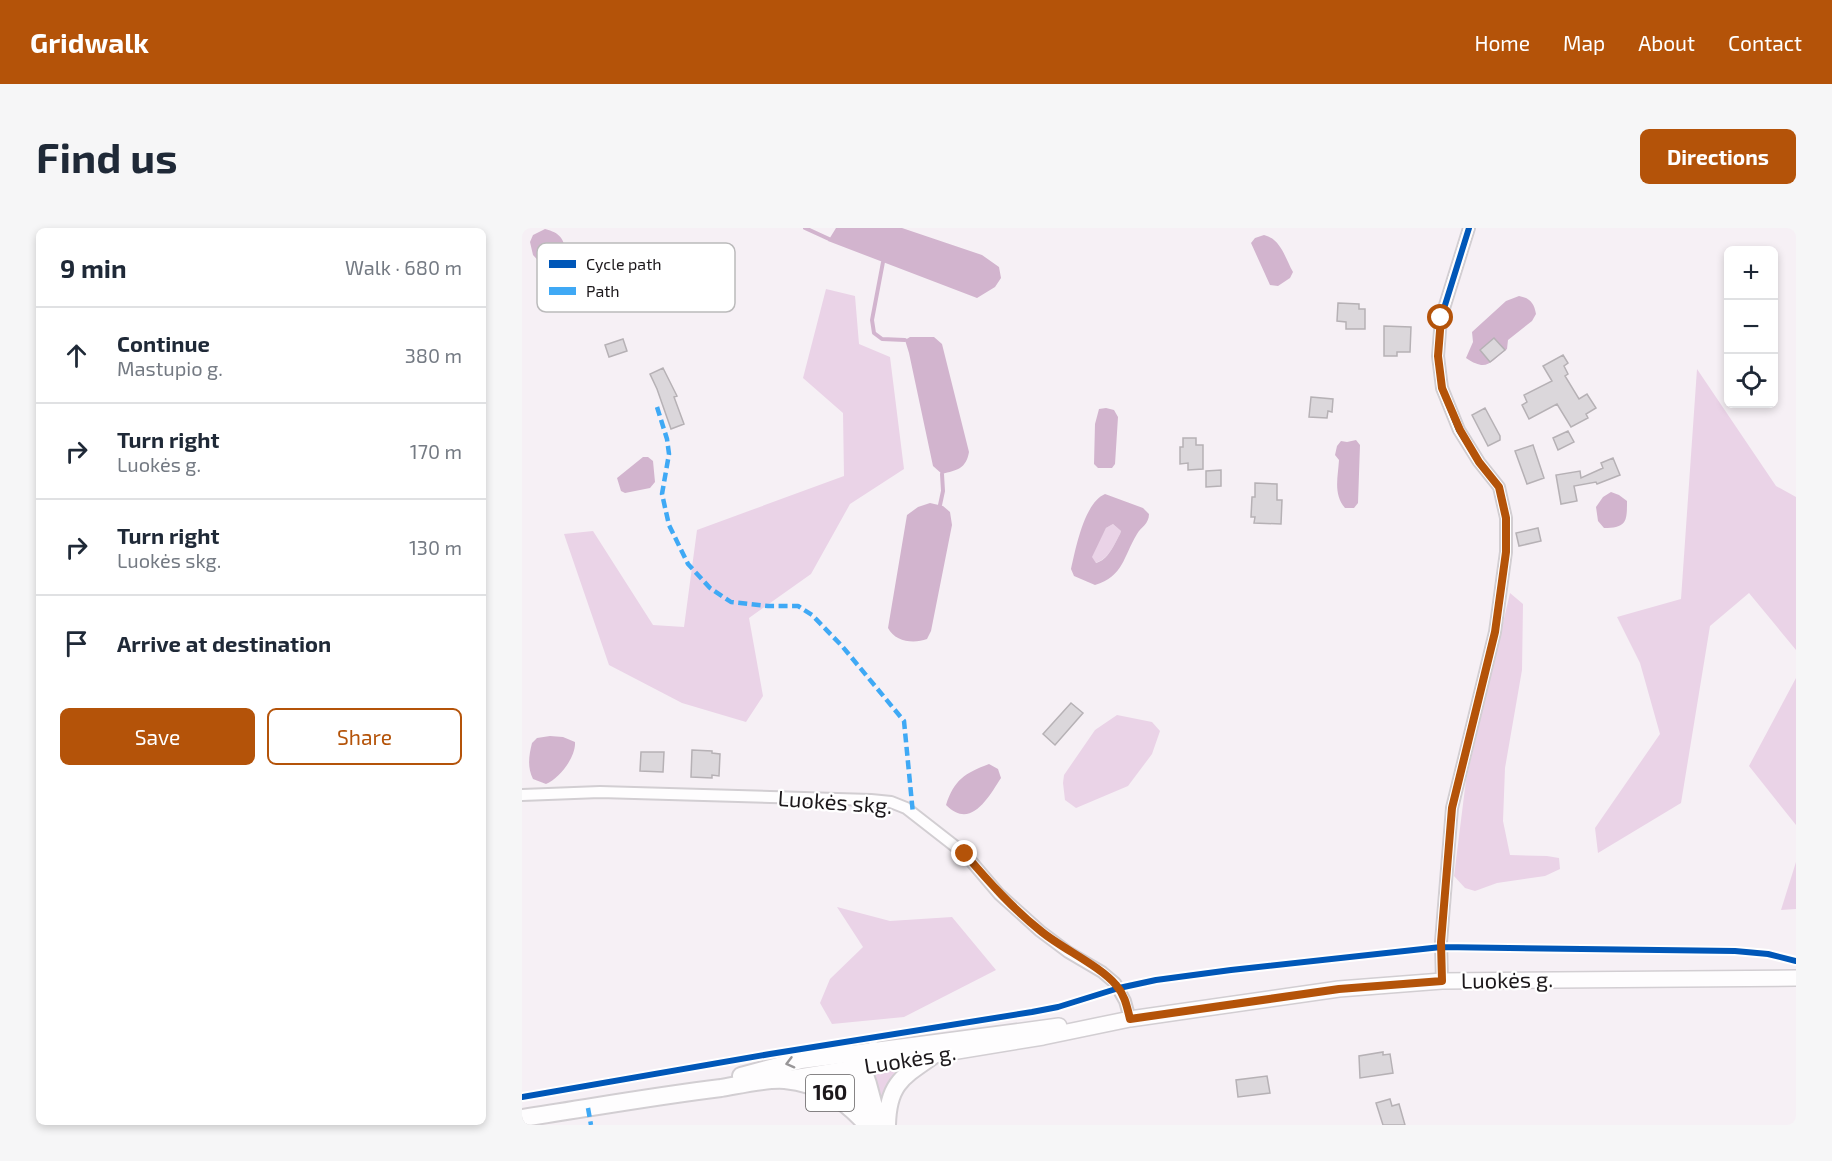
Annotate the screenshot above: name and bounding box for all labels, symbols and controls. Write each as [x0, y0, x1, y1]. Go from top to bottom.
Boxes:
text: Gridwalk [30, 25, 149, 59]
text: Home [1474, 30, 1530, 55]
text: Map [1563, 30, 1605, 55]
text: About [1638, 30, 1695, 55]
text: Contact [1728, 30, 1802, 55]
button: Directions [1640, 129, 1796, 184]
text: Find us [36, 131, 178, 181]
legend [537, 243, 735, 312]
map controls [1724, 246, 1778, 408]
button: + [1724, 246, 1778, 300]
text: 9 min [60, 252, 127, 283]
text: Cycle path [586, 254, 662, 273]
text: Walk · 680 m [345, 255, 462, 279]
text: Path [586, 281, 620, 300]
button: − [1724, 300, 1778, 354]
route start [1427, 304, 1453, 330]
text: Continue [117, 330, 210, 356]
icon: ahead [60, 339, 93, 372]
text: 380 m [405, 343, 462, 367]
button: locate [1724, 354, 1778, 408]
text: Mastupio g. [117, 356, 223, 380]
text: Turn right [117, 426, 219, 452]
icon: right [60, 435, 93, 468]
text: 170 m [410, 439, 462, 463]
text: Luokės g. [117, 452, 201, 476]
text: Turn right [117, 522, 219, 548]
icon: right [60, 531, 93, 564]
text: 130 m [409, 535, 462, 559]
text: Luokės skg. [117, 548, 221, 572]
icon: arrive [60, 627, 93, 660]
text: Arrive at destination [117, 630, 331, 656]
button: Save [60, 708, 255, 765]
button: Share [267, 708, 462, 765]
street label: Luokės skg. [777, 784, 893, 818]
route end [951, 840, 977, 866]
street label: Luokės g. [1461, 965, 1553, 993]
street label: Luokės g. [862, 1038, 958, 1078]
one-way arrow [785, 1056, 795, 1069]
road number: 160 [806, 1075, 854, 1111]

